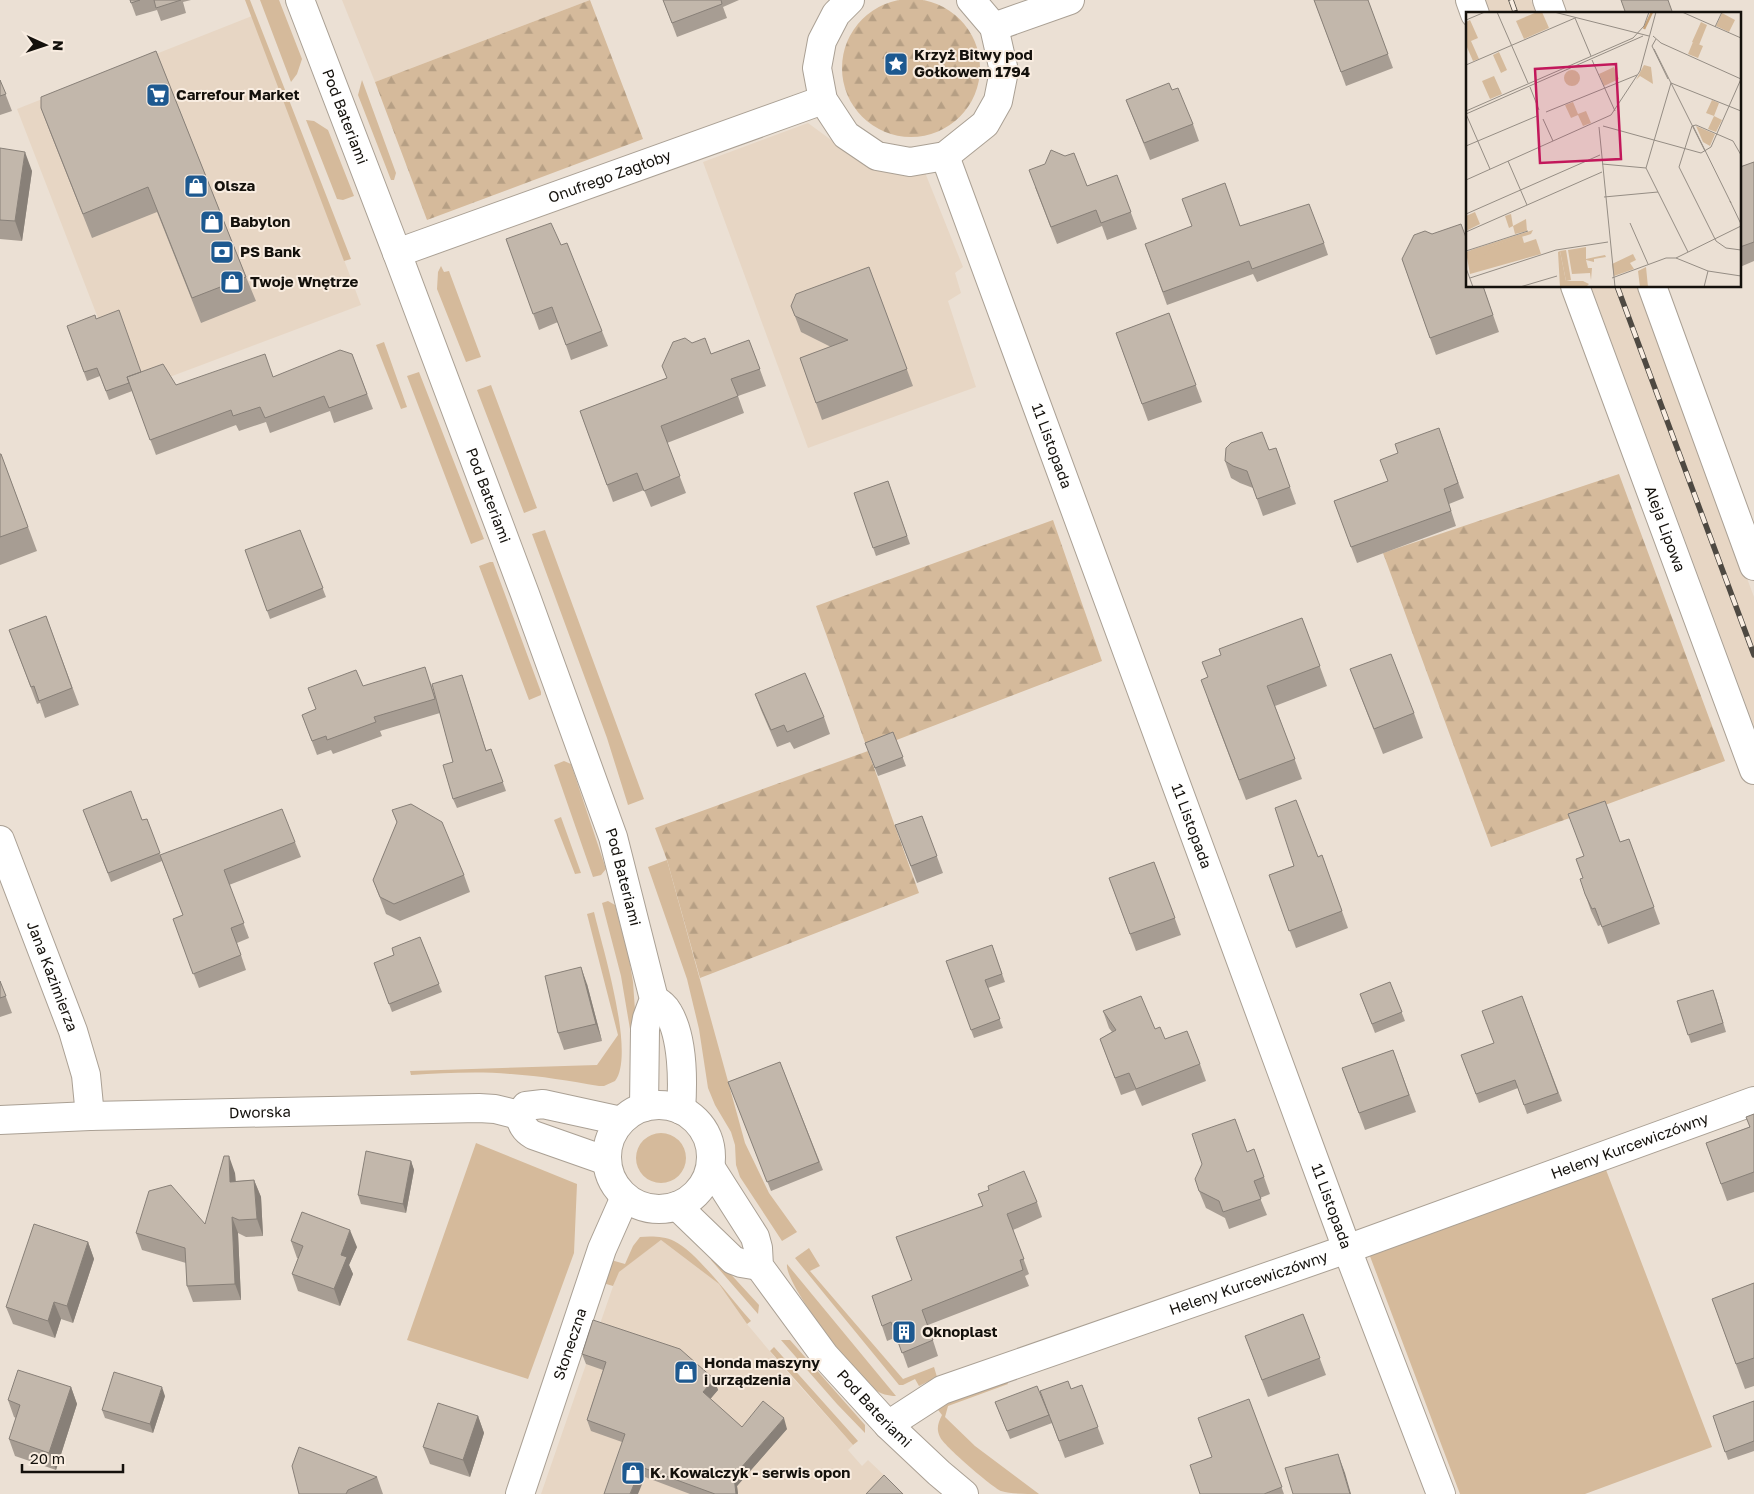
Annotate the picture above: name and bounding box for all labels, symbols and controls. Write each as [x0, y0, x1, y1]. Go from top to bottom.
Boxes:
inset map [1466, 12, 1742, 288]
north arrow [20, 20, 70, 70]
text: N [50, 40, 67, 51]
place label: Krzyż Bitwy pod Gołkowem 1794 [914, 45, 1033, 80]
place icon: Krzyż Bitwy pod Gołkowem 1794 [883, 51, 909, 77]
street label: Pod Bateriami [319, 66, 372, 166]
supermarket icon: Carrefour Market [145, 82, 171, 108]
place label: Carrefour Market [176, 85, 300, 103]
street label: Onufrego Zagłoby [545, 145, 674, 206]
shop icon: Olsza [183, 173, 209, 199]
place label: Olsza [214, 176, 256, 194]
shop icon: Babylon [199, 209, 225, 235]
place label: Babylon [230, 212, 290, 230]
bank icon: PS Bank [209, 239, 235, 265]
place label: PS Bank [240, 242, 301, 260]
shop icon: Twoje Wnętrze [219, 269, 245, 295]
place label: Twoje Wnętrze [250, 272, 359, 290]
street label: 11 Listopada [1029, 401, 1076, 491]
street label: Pod Bateriami [463, 445, 515, 545]
street label: Aleja Lipowa [1642, 483, 1690, 574]
street label: 11 Listopada [1169, 781, 1216, 871]
street label: Pod Bateriami [602, 825, 645, 928]
street label: Jana Kazimierza [24, 918, 82, 1034]
street label: Dworska [229, 1102, 291, 1121]
street label: Heleny Kurcewiczówny [1548, 1108, 1711, 1182]
street label: 11 Listopada [1308, 1161, 1356, 1251]
street label: Heleny Kurcewiczówny [1167, 1246, 1330, 1318]
street label: Słoneczna [549, 1305, 590, 1382]
building icon: Oknoplast [891, 1319, 917, 1345]
place label: Oknoplast [922, 1322, 998, 1340]
place label: Honda maszyny i urządzenia [704, 1353, 820, 1388]
shop icon: Honda maszyny i urządzenia [673, 1359, 699, 1385]
street label: Pod Bateriami [834, 1365, 916, 1451]
scale bar [22, 1442, 124, 1474]
text: 20 m [30, 1449, 65, 1467]
shop icon: K. Kowalczyk - serwis opon [620, 1460, 646, 1486]
place label: K. Kowalczyk - serwis opon [650, 1463, 850, 1481]

